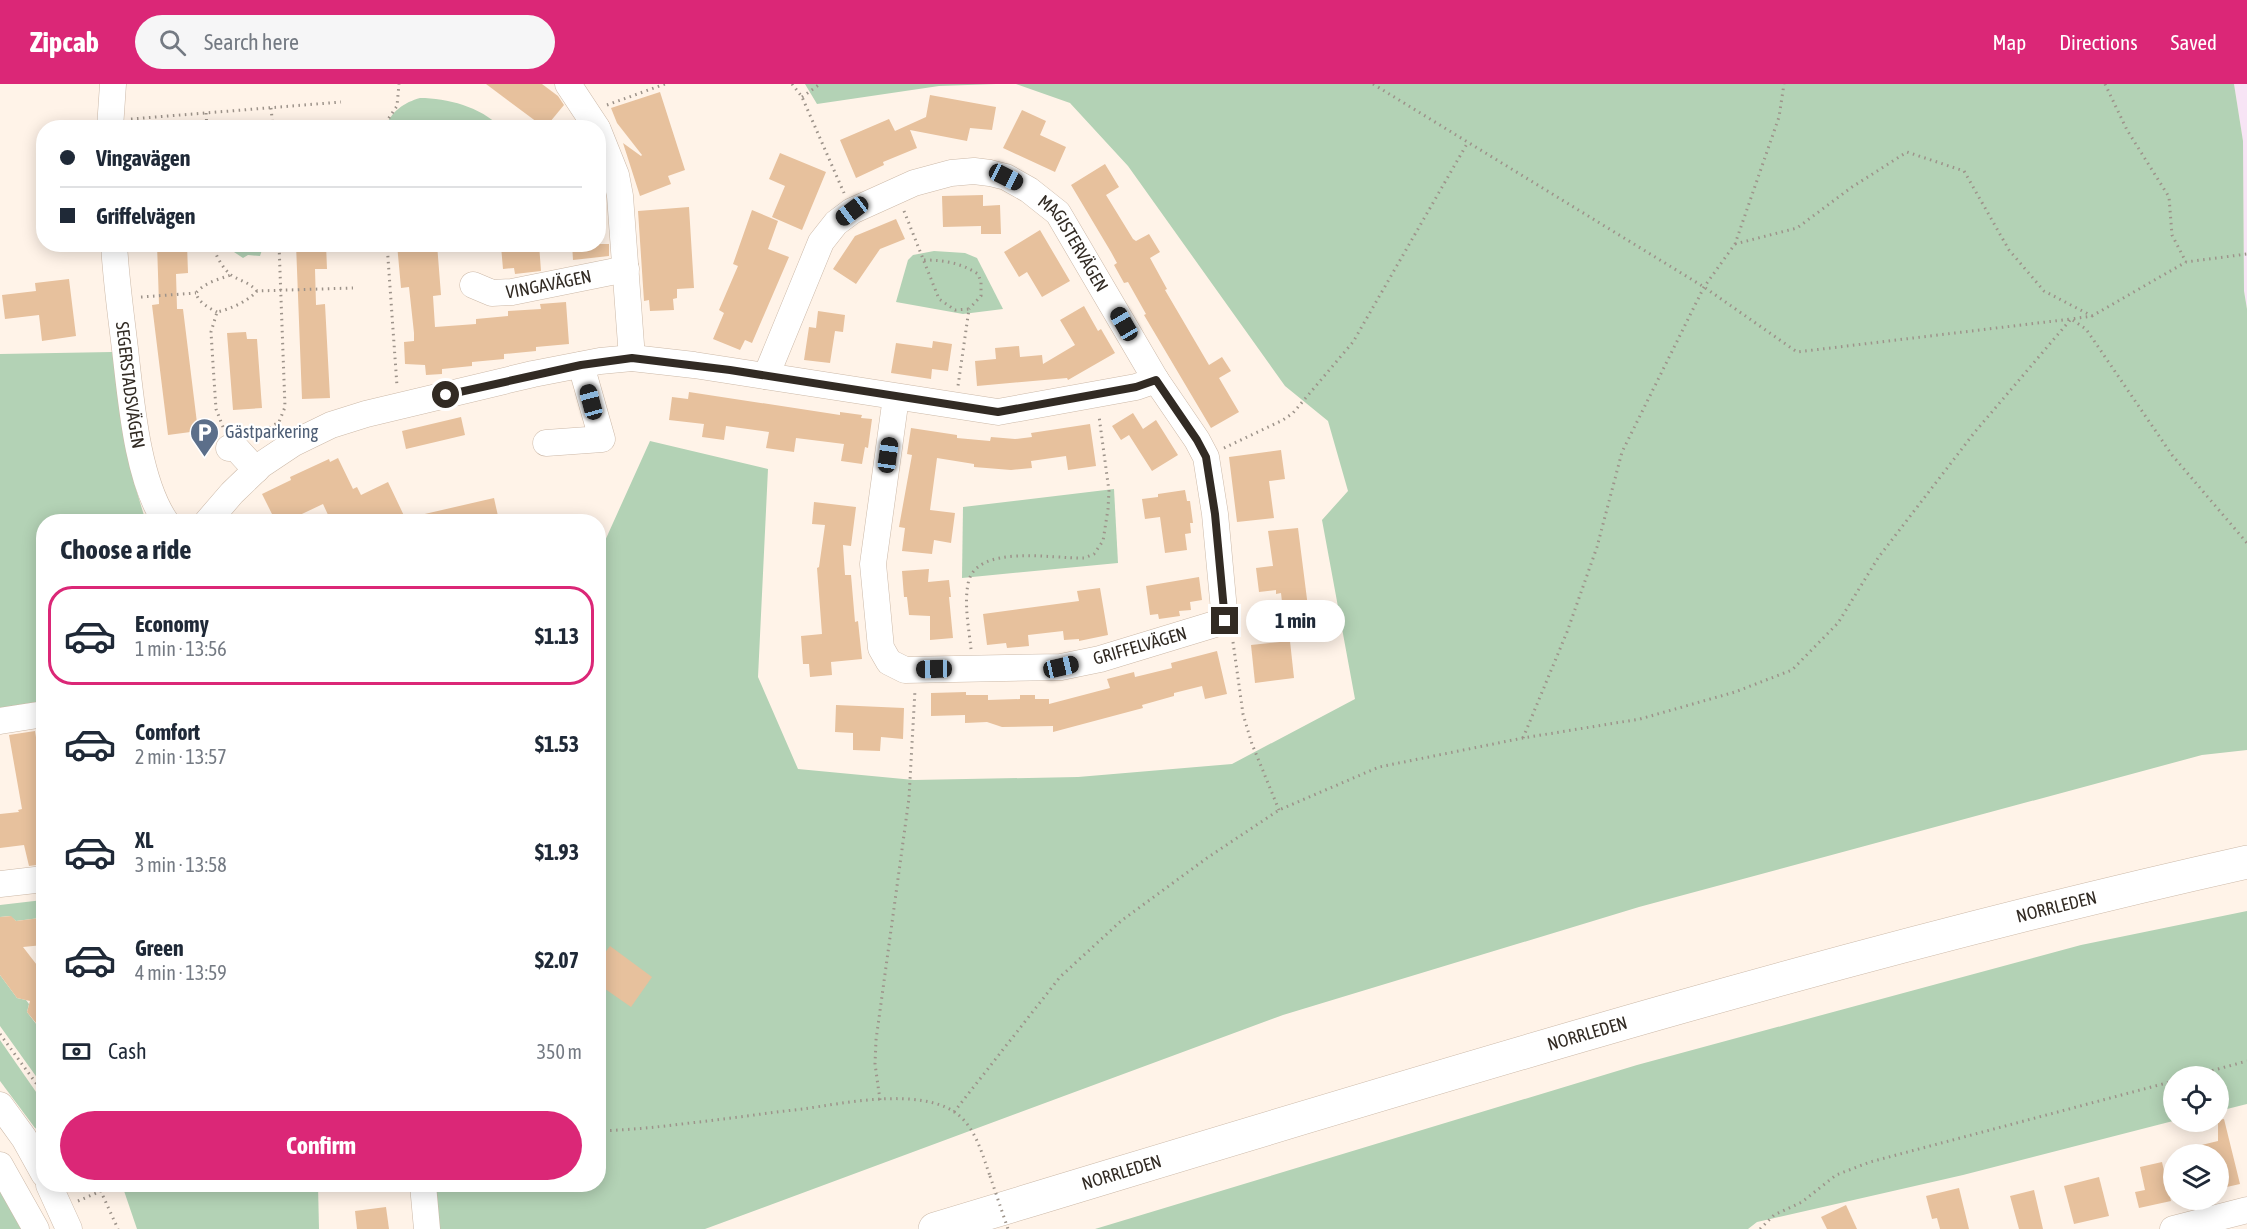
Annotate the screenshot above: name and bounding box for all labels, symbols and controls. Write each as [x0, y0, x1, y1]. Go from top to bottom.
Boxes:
search box [135, 15, 555, 69]
text: Zipcab [30, 26, 99, 58]
icon: search [156, 26, 189, 59]
text: Search here [204, 29, 299, 55]
text: Map [1992, 30, 2026, 54]
text: Directions [2059, 30, 2138, 54]
text: Saved [2171, 30, 2217, 54]
text: Vingavägen [96, 145, 191, 171]
car [986, 161, 1026, 193]
street label: MAGISTERVÄGEN [1034, 190, 1113, 295]
car [832, 193, 872, 229]
text: Griffelvägen [96, 203, 195, 229]
street label: VINGAVÄGEN [505, 265, 593, 302]
car [1107, 304, 1141, 344]
street label: SEGERSTADSVÄGEN [112, 321, 150, 450]
route start [432, 381, 459, 408]
car [578, 382, 604, 422]
parking icon: Gästparkering [188, 416, 220, 458]
place label: Gästparkering [225, 421, 319, 442]
car [877, 436, 899, 474]
text: Choose a ride [60, 534, 192, 565]
callout: 1 min [1246, 600, 1345, 642]
route end [1211, 607, 1238, 634]
icon: car [63, 609, 117, 663]
text: 1 min [1275, 609, 1316, 632]
text: Economy [135, 611, 209, 637]
street label: GRIFFELVÄGEN [1091, 622, 1189, 669]
text: $1.13 [535, 623, 579, 649]
text: 1 min · 13:56 [135, 637, 227, 660]
car [1041, 654, 1081, 680]
car [916, 660, 952, 678]
icon: car [63, 717, 117, 771]
text: Comfort [135, 719, 200, 745]
text: $1.53 [535, 731, 579, 757]
text: 2 min · 13:57 [135, 745, 227, 768]
icon: car [63, 825, 117, 879]
text: XL [135, 827, 153, 853]
text: $1.93 [535, 839, 579, 865]
text: 3 min · 13:58 [135, 853, 227, 876]
street label: NORRLEDEN [2014, 886, 2099, 927]
icon: car [63, 933, 117, 987]
text: Green [135, 935, 184, 961]
text: $2.07 [535, 947, 579, 973]
text: 4 min · 13:59 [135, 961, 227, 984]
street label: NORRLEDEN [1545, 1012, 1630, 1055]
icon: cash [60, 1035, 93, 1068]
text: Cash [108, 1038, 147, 1064]
text: 350 m [537, 1040, 582, 1063]
map controls [2163, 1066, 2229, 1210]
button: locate [2163, 1066, 2229, 1132]
button: Confirm [60, 1111, 582, 1180]
button: layers [2163, 1144, 2229, 1210]
street label: NORRLEDEN [1079, 1150, 1164, 1194]

